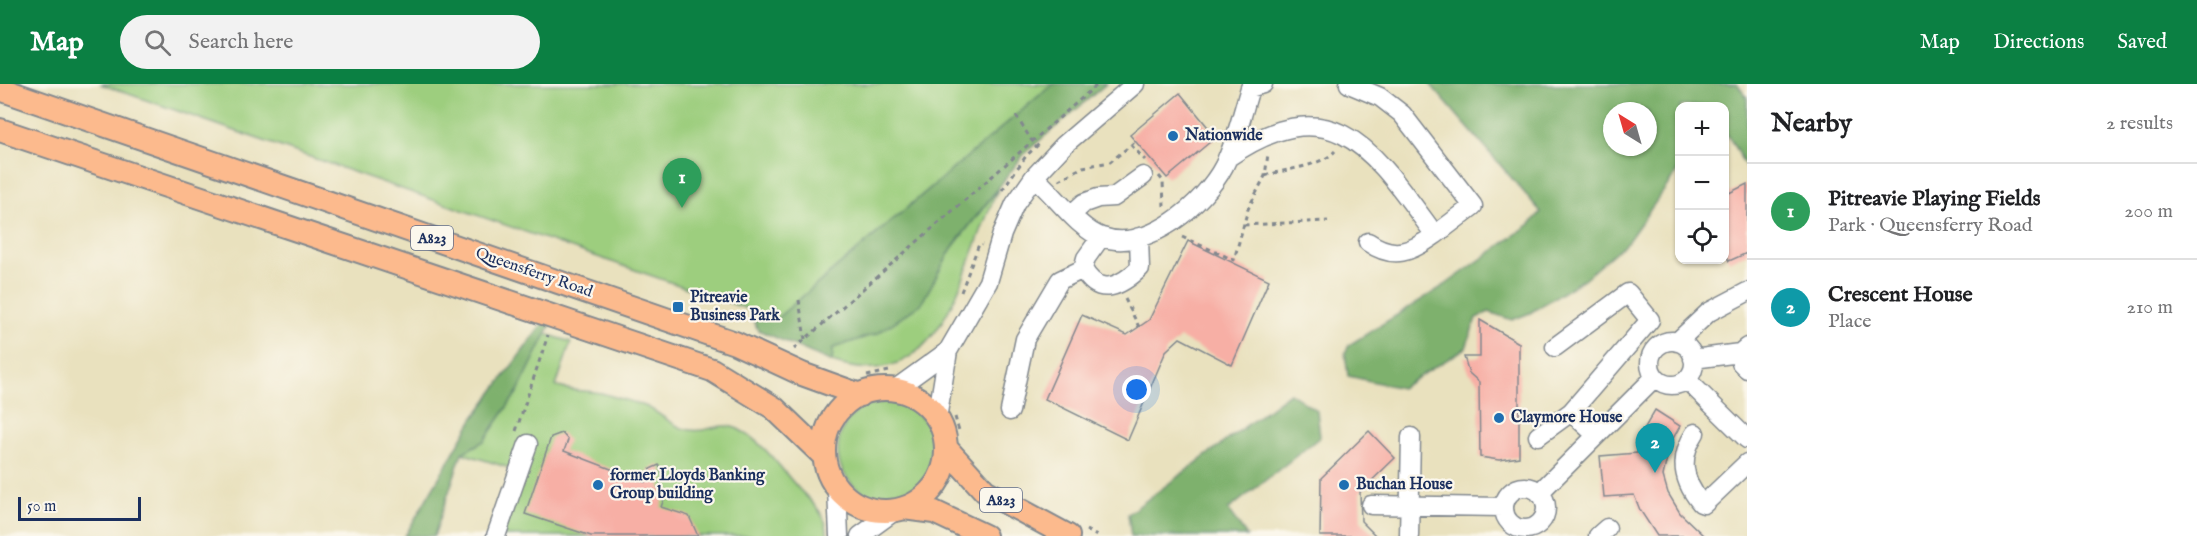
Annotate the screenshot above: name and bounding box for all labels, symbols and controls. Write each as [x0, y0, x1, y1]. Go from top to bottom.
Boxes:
search box [120, 15, 540, 69]
text: Map [30, 25, 84, 60]
icon: search [141, 26, 174, 59]
text: Search here [189, 28, 293, 56]
text: Map [1920, 29, 1960, 56]
text: Directions [1993, 29, 2084, 56]
text: Saved [2117, 29, 2167, 56]
north arrow [1603, 102, 1657, 156]
map controls [1675, 102, 1729, 264]
button: + [1675, 102, 1729, 156]
text: Nearby [1771, 107, 1852, 140]
text: 2 results [2106, 111, 2173, 136]
place label: Nationwide [1184, 126, 1263, 146]
marker: Nationwide [1166, 129, 1180, 143]
button: − [1675, 156, 1729, 210]
pin: 1 [662, 158, 702, 208]
text: Pitreavie Playing Fields [1828, 185, 2040, 213]
text: 1 [1787, 199, 1794, 224]
text: 200 m [2124, 199, 2173, 224]
button: locate [1675, 210, 1729, 264]
text: Park · Queensferry Road [1828, 213, 2032, 238]
road number: A823 [411, 226, 453, 250]
street label: Queensferry Road [473, 244, 596, 303]
text: Crescent House [1828, 281, 1973, 309]
place label: Pitreavie Business Park [690, 288, 780, 326]
text: 2 [1786, 295, 1795, 320]
text: 210 m [2127, 295, 2173, 320]
marker: Pitreavie Business Park [671, 300, 685, 314]
text: Place [1828, 309, 1871, 334]
your location [1122, 375, 1151, 404]
place label: Claymore House [1511, 408, 1623, 428]
marker: Claymore House [1492, 411, 1506, 425]
pin: 2 [1636, 424, 1674, 473]
place label: former Lloyds Banking Group building [610, 466, 766, 504]
place label: Buchan House [1356, 475, 1453, 495]
marker: former Lloyds Banking Group building [591, 478, 605, 492]
marker: Buchan House [1337, 478, 1351, 492]
road number: A823 [980, 488, 1022, 512]
scale bar [18, 494, 141, 522]
text: 50 m [27, 497, 56, 517]

